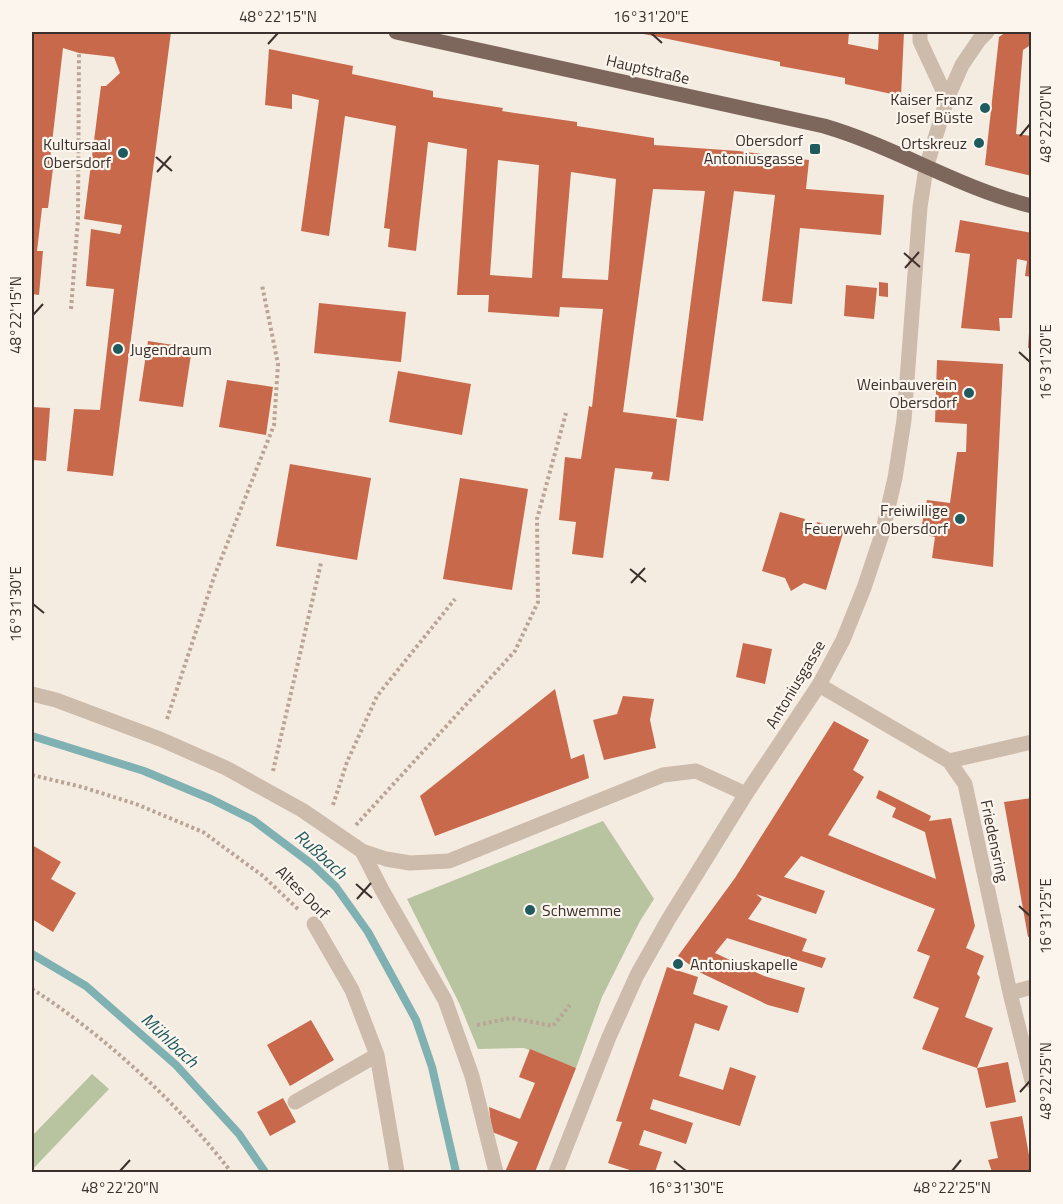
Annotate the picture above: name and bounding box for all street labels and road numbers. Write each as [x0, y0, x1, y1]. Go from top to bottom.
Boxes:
street label: Hauptstraße [604, 48, 692, 90]
street label: Antoniusgasse [759, 635, 831, 733]
street label: Friedensring [975, 798, 1015, 884]
street label: Altes Dorf [271, 860, 336, 925]

